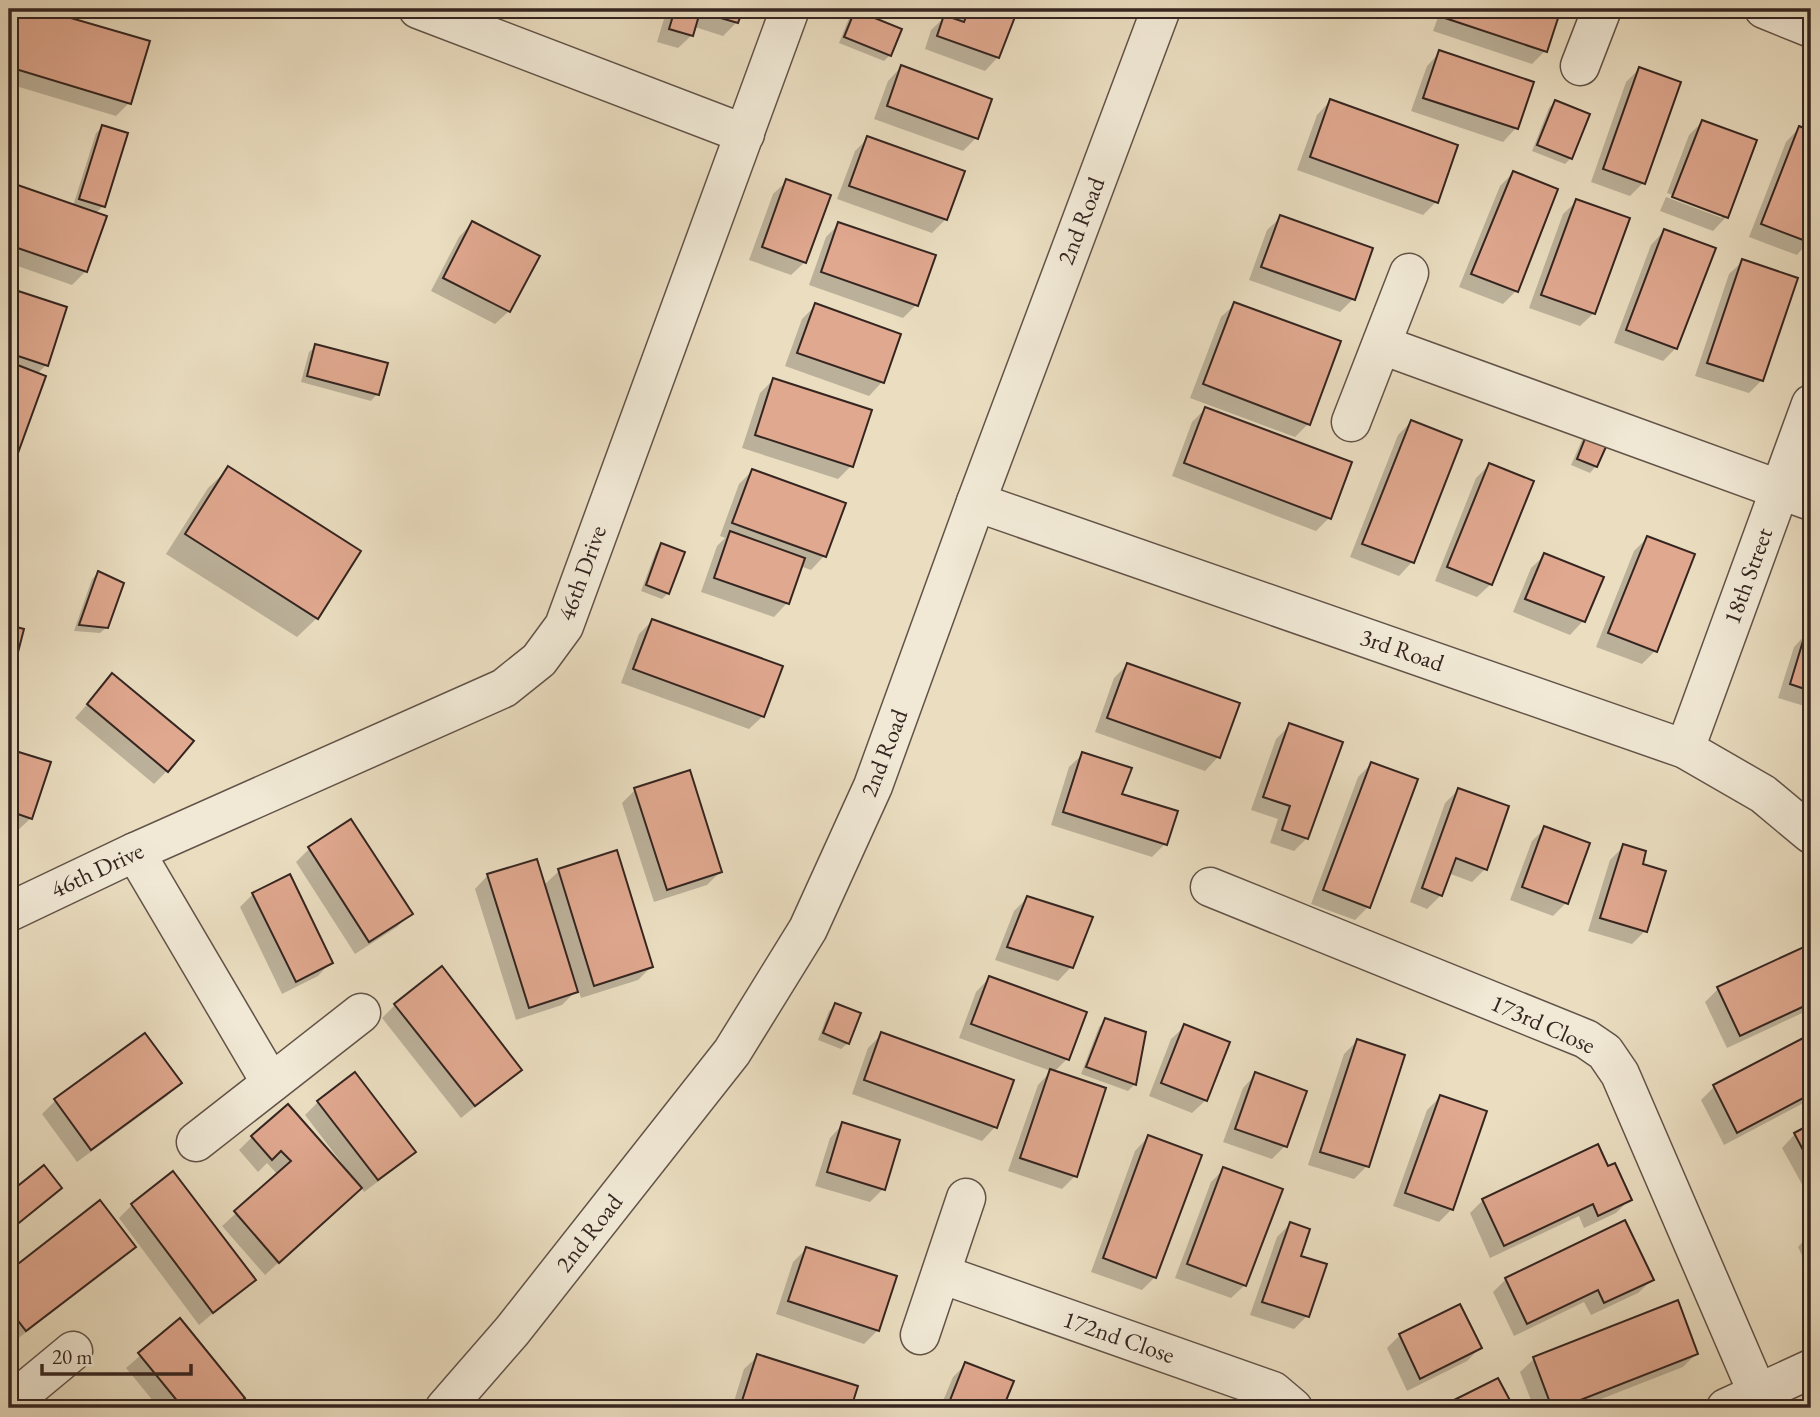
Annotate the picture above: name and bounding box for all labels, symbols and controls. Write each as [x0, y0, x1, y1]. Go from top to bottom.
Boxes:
street label: 2nd Road [1050, 172, 1112, 269]
street label: 46th Drive [550, 521, 613, 625]
street label: 18th Street [1716, 523, 1779, 628]
street label: 3rd Road [1356, 621, 1449, 679]
street label: 2nd Road [853, 704, 915, 801]
street label: 46th Drive [45, 835, 148, 905]
street label: 173rd Close [1486, 987, 1600, 1060]
street label: 2nd Road [548, 1186, 629, 1278]
street label: 172nd Close [1059, 1303, 1179, 1370]
scale bar [42, 1333, 191, 1377]
text: 20 m [52, 1343, 93, 1370]

